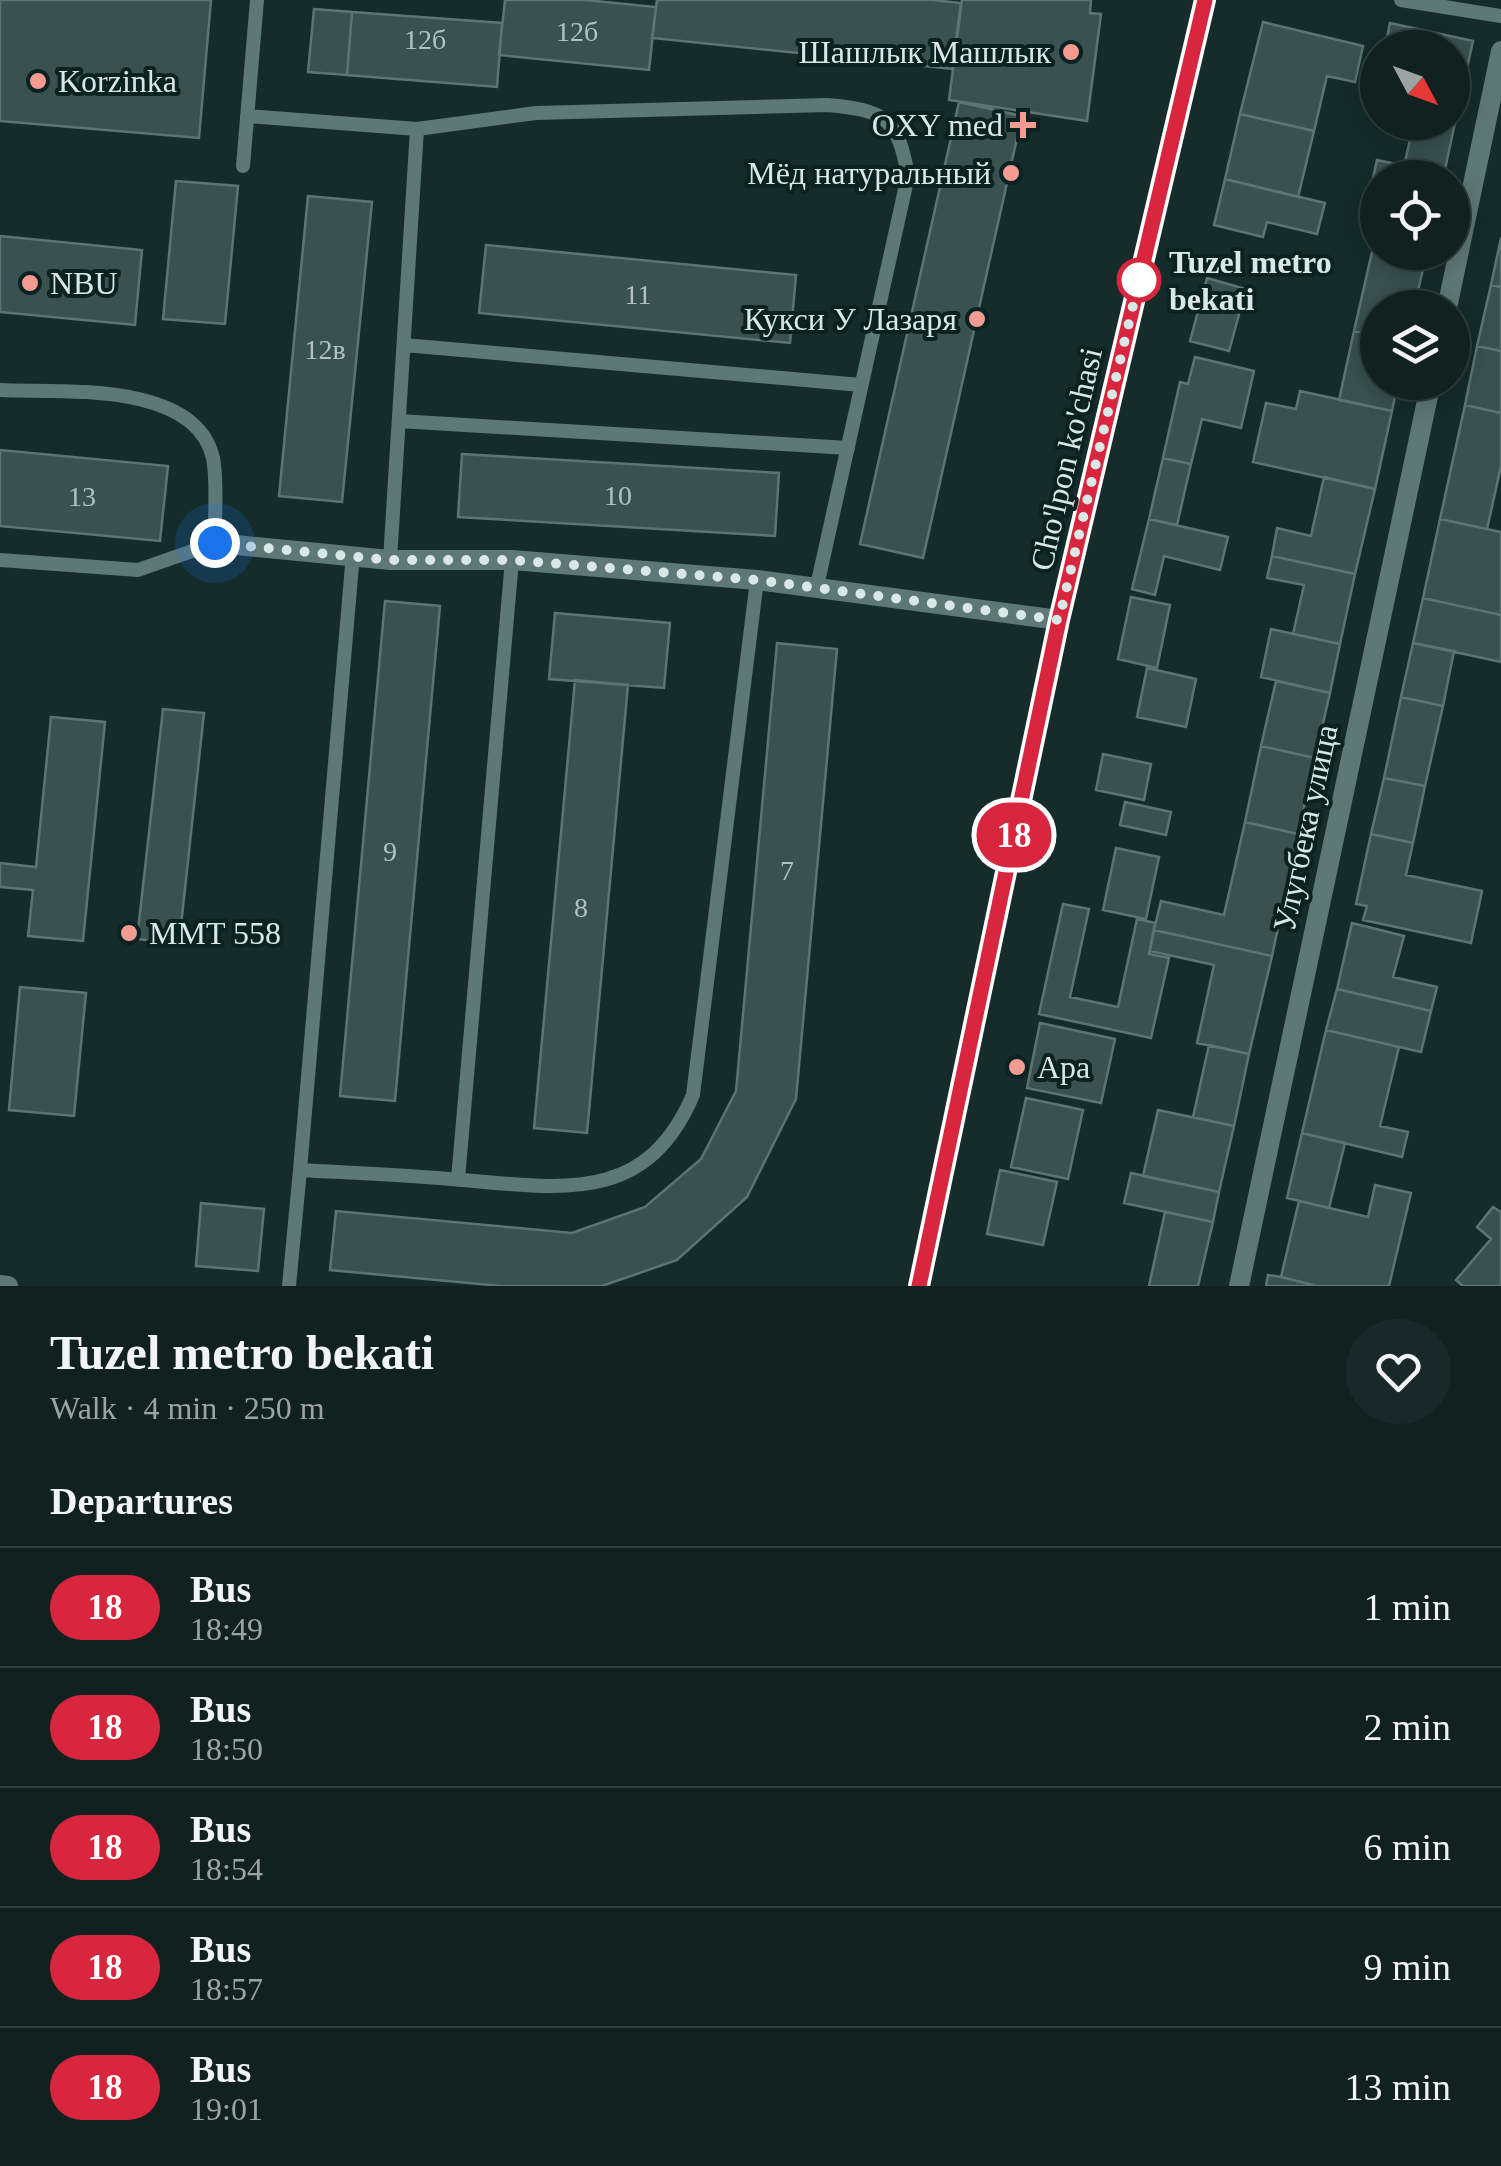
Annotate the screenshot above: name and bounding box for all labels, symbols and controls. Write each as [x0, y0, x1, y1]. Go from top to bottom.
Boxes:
house number: 12б [556, 16, 598, 47]
house number: 12б [404, 24, 446, 55]
north arrow [1360, 30, 1470, 140]
map controls [1360, 30, 1470, 400]
place label: Шашлык Машлык [799, 34, 1051, 70]
marker: Шашлык Машлык [1060, 41, 1082, 63]
place label: Korzinka [58, 63, 177, 99]
marker: Korzinka [27, 70, 49, 92]
place label: OXY med [872, 107, 1003, 143]
marker: OXY med [1012, 114, 1034, 136]
place label: Мёд натуральный [747, 155, 991, 191]
button: locate [1360, 160, 1470, 270]
marker: Мёд натуральный [1000, 162, 1022, 184]
place label: Tuzel metro bekati [1169, 244, 1332, 317]
marker: Tuzel metro bekati [1118, 259, 1160, 301]
place label: NBU [50, 265, 118, 301]
marker: NBU [19, 272, 41, 294]
house number: 11 [625, 279, 651, 310]
button: layers [1360, 290, 1470, 400]
place label: Кукси У Лазаря [744, 301, 957, 337]
marker: Кукси У Лазаря [966, 308, 988, 330]
house number: 12в [304, 334, 346, 365]
street label: Cho'lpon ko'chasi [1023, 344, 1109, 574]
house number: 10 [604, 480, 632, 511]
house number: 13 [68, 481, 96, 512]
your location [190, 518, 240, 568]
street label: Улугбека улица [1266, 721, 1344, 935]
line badge: 18 [969, 802, 1059, 868]
text: 18 [997, 816, 1032, 855]
house number: 9 [383, 836, 397, 867]
house number: 7 [780, 855, 794, 886]
house number: 8 [574, 892, 588, 923]
place label: MMT 558 [149, 915, 281, 951]
marker: MMT 558 [118, 922, 140, 944]
place label: Ара [1037, 1049, 1090, 1085]
marker: Ара [1006, 1056, 1028, 1078]
button: heart [1346, 1319, 1451, 1424]
text: Tuzel metro bekati [50, 1326, 434, 1379]
text: Walk · 4 min · 250 m [50, 1390, 325, 1426]
text: Departures [50, 1480, 233, 1522]
text: Bus [190, 1568, 251, 1610]
text: 1 min [1363, 1586, 1451, 1628]
text: 18 [88, 1588, 123, 1627]
text: 18:49 [190, 1611, 263, 1647]
text: Bus [190, 1688, 251, 1730]
text: 2 min [1363, 1706, 1451, 1748]
text: 18 [88, 1708, 123, 1747]
text: 18:50 [190, 1731, 263, 1767]
text: Bus [190, 1808, 251, 1850]
text: 6 min [1363, 1826, 1451, 1868]
text: 18 [88, 1828, 123, 1867]
text: 18:54 [190, 1851, 263, 1887]
text: Bus [190, 1928, 251, 1970]
text: 9 min [1363, 1946, 1451, 1988]
text: 18 [88, 1948, 123, 1987]
text: 18:57 [190, 1971, 263, 2007]
text: Bus [190, 2048, 251, 2090]
text: 13 min [1344, 2066, 1451, 2108]
text: 18 [88, 2068, 123, 2107]
text: 19:01 [190, 2091, 263, 2127]

